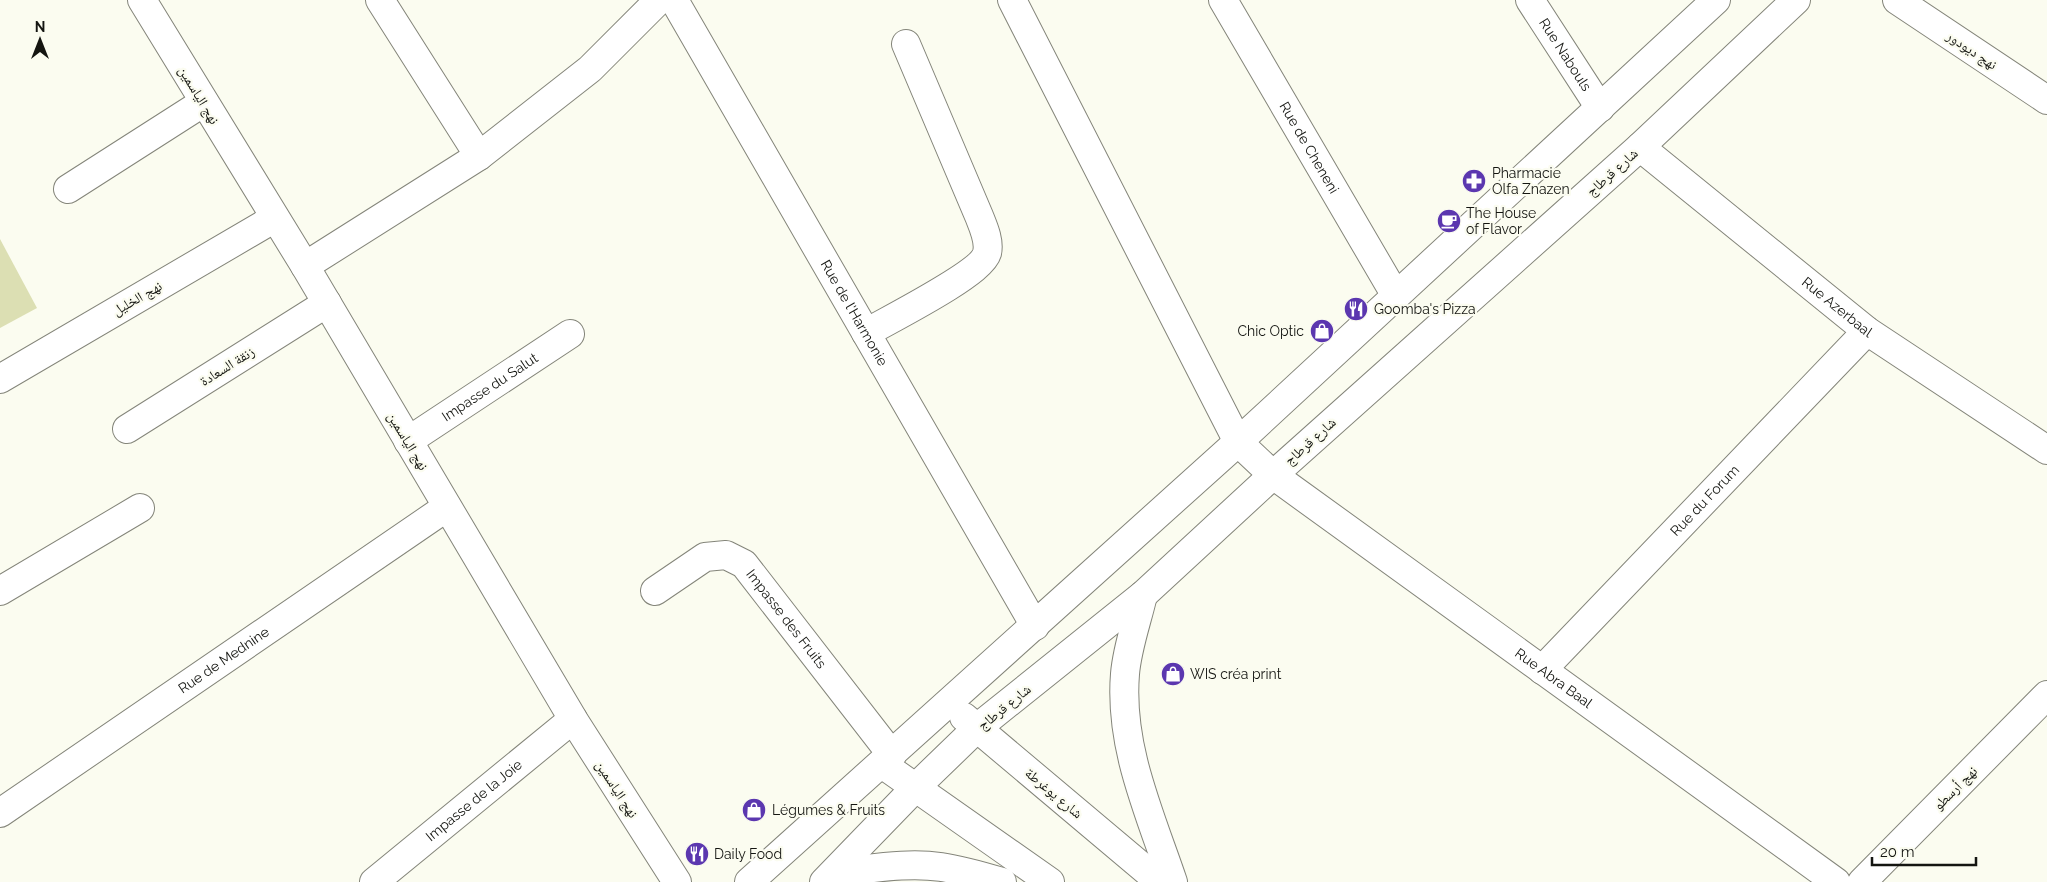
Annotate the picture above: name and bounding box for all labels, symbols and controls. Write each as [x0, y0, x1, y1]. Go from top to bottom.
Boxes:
north arrow [15, 15, 65, 65]
street label: Rue Nabouls [1536, 15, 1595, 94]
text: N [35, 19, 45, 35]
street label: نهج ديودور [1942, 27, 2000, 74]
street label: نهج الياسمين [174, 63, 223, 128]
street label: Rue de Cheneni [1276, 99, 1342, 196]
street label: شارع قرطاج [1583, 145, 1642, 201]
place label: Pharmacie Olfa Znazen [1492, 165, 1570, 197]
pharmacy icon: Pharmacie Olfa Znazen [1461, 168, 1487, 194]
place label: The House of Flavor [1466, 205, 1536, 237]
cafe icon: The House of Flavor [1436, 208, 1462, 234]
street label: Rue de l'Harmonie [818, 257, 891, 369]
street label: Rue Azerbaal [1799, 274, 1875, 340]
street label: نهج الخليل [109, 277, 166, 320]
restaurant icon: Goomba's Pizza [1343, 296, 1369, 322]
place label: Goomba's Pizza [1374, 301, 1476, 317]
shop icon: Chic Optic [1309, 318, 1335, 344]
place label: Chic Optic [1238, 323, 1304, 339]
street label: زنقة السعادة [197, 343, 258, 390]
street label: Impasse du Salut [439, 349, 541, 424]
street label: نهج الياسمين [383, 409, 432, 474]
street label: شارع قرطاج [1281, 414, 1340, 470]
street label: Rue du Forum [1667, 462, 1742, 539]
street label: Impasse des Fruits [743, 566, 830, 672]
street label: Rue de Mednine [175, 623, 272, 697]
street label: Rue Abra Baal [1512, 645, 1596, 711]
shop icon: WIS créa print [1160, 661, 1186, 687]
place label: WIS créa print [1190, 666, 1282, 682]
street label: شارع قرطاج [974, 681, 1035, 735]
street label: Impasse de la Joie [423, 756, 525, 844]
street label: نهج الياسمين [591, 757, 642, 822]
street label: نهج أرسطو [1930, 763, 1982, 815]
street label: شارع يوغرطة [1021, 764, 1086, 823]
shop icon: Légumes & Fruits [741, 797, 767, 823]
place label: Légumes & Fruits [772, 802, 885, 818]
scale bar [1872, 834, 1976, 866]
restaurant icon: Daily Food [684, 841, 710, 867]
text: 20 m [1880, 843, 1915, 861]
place label: Daily Food [714, 846, 782, 862]

